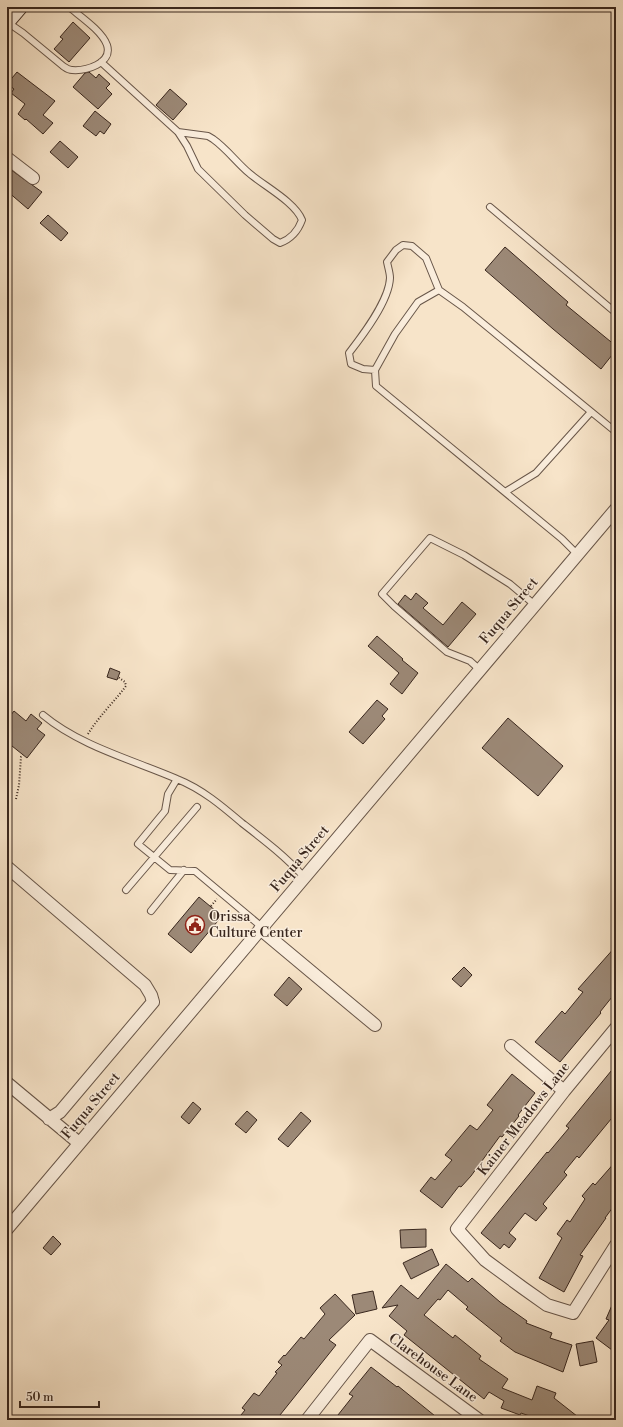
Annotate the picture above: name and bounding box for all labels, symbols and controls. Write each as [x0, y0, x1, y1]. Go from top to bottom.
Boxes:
street label: Fuqua Street [476, 574, 542, 648]
street label: Fuqua Street [267, 822, 333, 896]
place label: Orissa Culture Center [209, 908, 303, 942]
public building icon: Orissa Culture Center [184, 914, 206, 936]
street label: Kainer Meadows Lane [474, 1058, 574, 1180]
street label: Fuqua Street [58, 1069, 124, 1143]
street label: Clarehouse Lane [385, 1330, 481, 1406]
scale bar [20, 1383, 99, 1409]
text: 50 m [26, 1390, 54, 1405]

